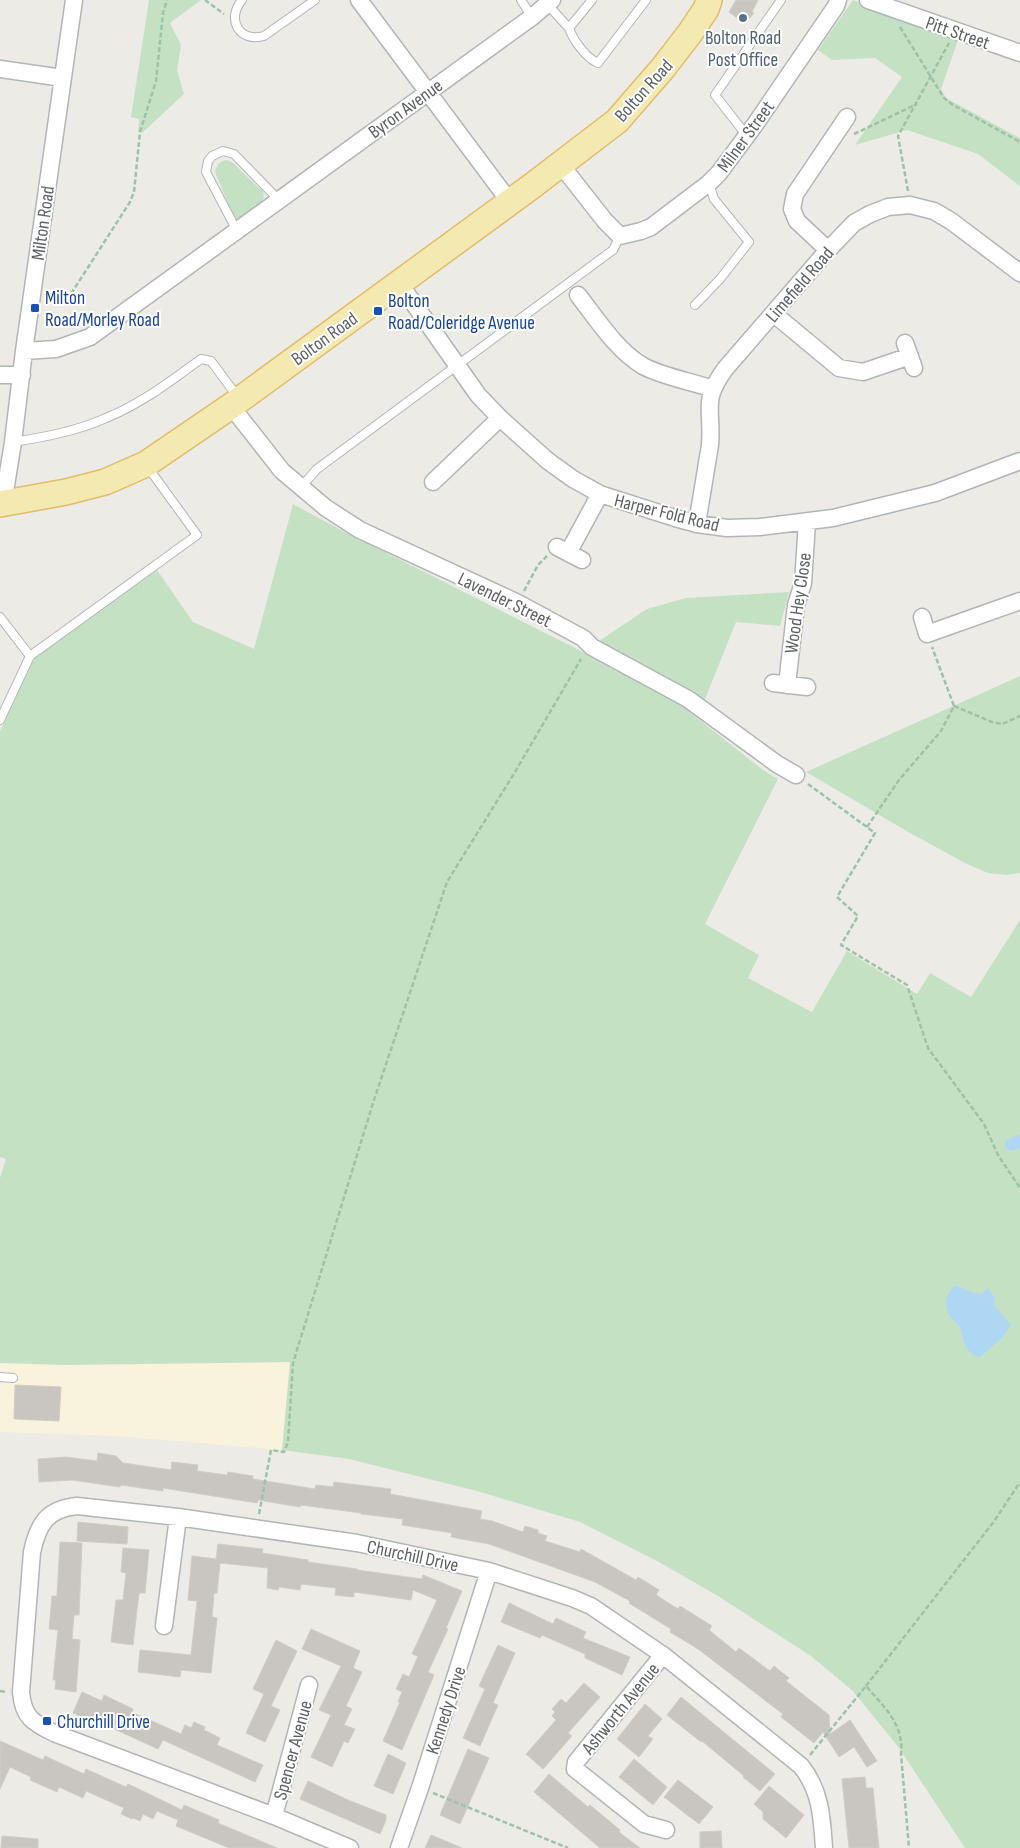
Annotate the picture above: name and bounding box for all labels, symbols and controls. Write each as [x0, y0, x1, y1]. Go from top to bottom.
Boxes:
marker: Bolton Road Post Office [737, 12, 749, 24]
street label: Pitt Street [922, 12, 993, 55]
place label: Bolton Road Post Office [705, 27, 781, 72]
street label: Bolton Road [610, 55, 678, 127]
street label: Byron Avenue [364, 75, 448, 144]
street label: Milner Street [713, 97, 780, 177]
street label: Milton Road [27, 185, 60, 262]
street label: Limefield Road [761, 243, 839, 327]
place label: Milton Road/Morley Road [45, 287, 160, 332]
place label: Bolton Road/Coleridge Avenue [388, 290, 535, 335]
marker: Milton Road/Morley Road [29, 302, 41, 314]
marker: Bolton Road/Coleridge Avenue [372, 305, 384, 317]
street label: Bolton Road [287, 308, 362, 371]
street label: Harper Fold Road [612, 489, 722, 538]
street label: Wood Hey Close [780, 551, 817, 655]
street label: Lavender Street [454, 568, 555, 633]
street label: Churchill Drive [365, 1536, 461, 1577]
street label: Ashworth Avenue [577, 1659, 665, 1760]
street label: Kennedy Drive [421, 1664, 471, 1757]
street label: Spencer Avenue [269, 1698, 318, 1803]
place label: Churchill Drive [57, 1711, 150, 1734]
marker: Churchill Drive [41, 1715, 53, 1727]

